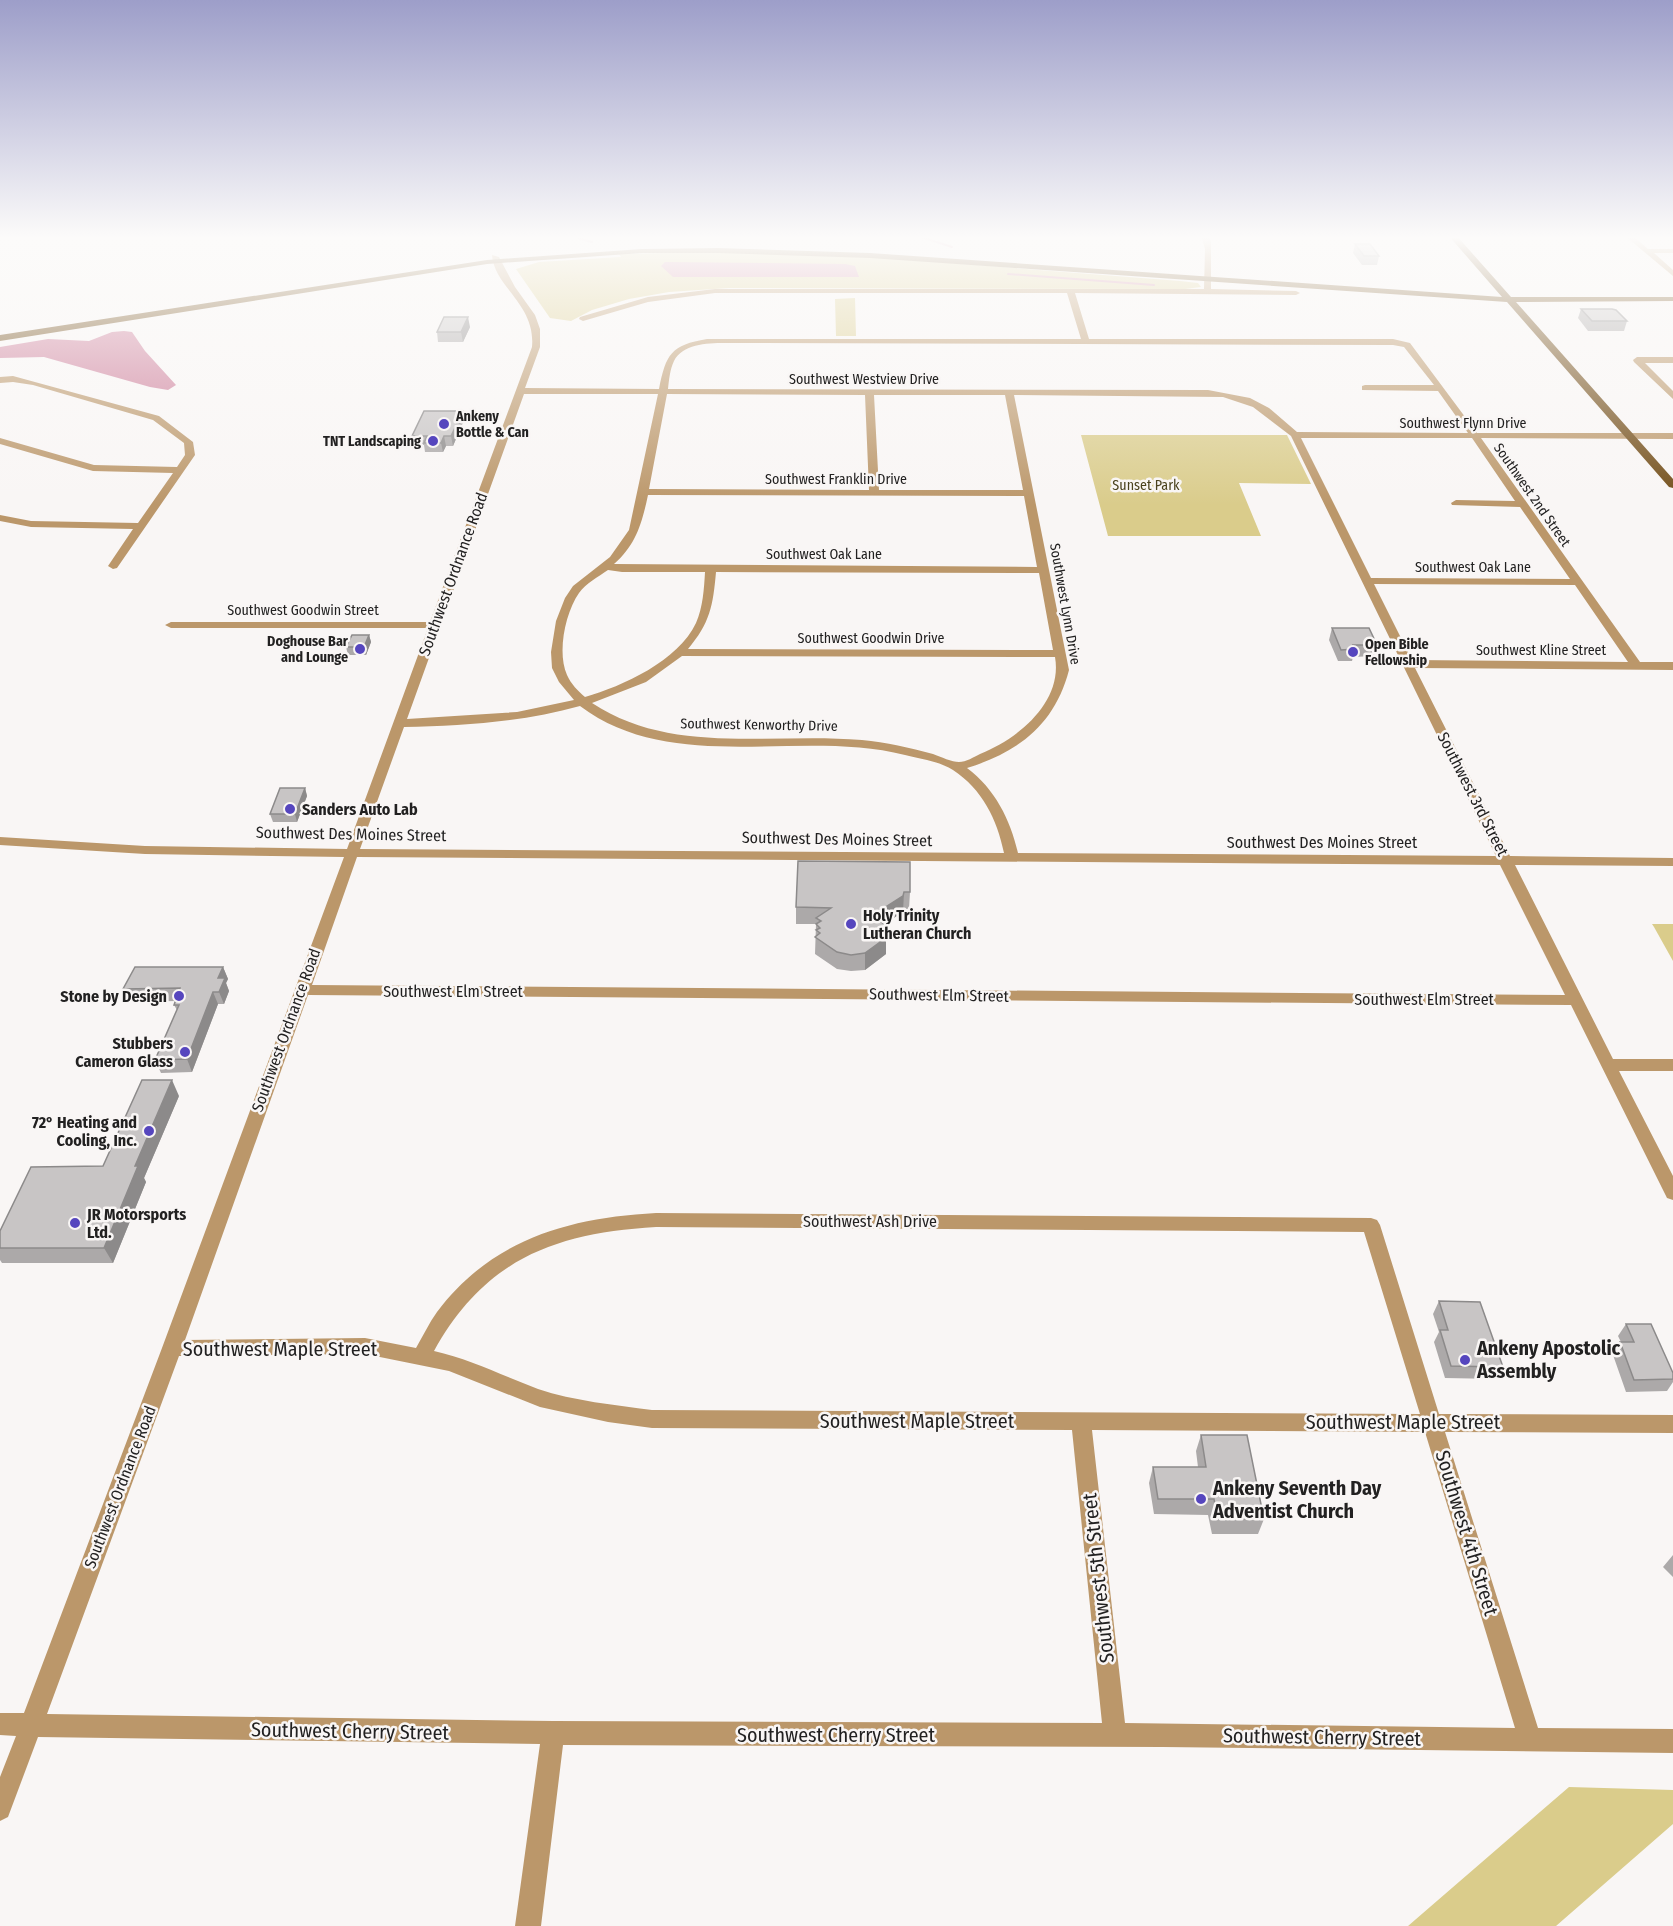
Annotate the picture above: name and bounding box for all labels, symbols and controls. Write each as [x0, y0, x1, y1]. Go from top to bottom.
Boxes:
street label: Southwest Westview Drive [789, 371, 939, 388]
place label: Ankeny Bottle & Can [455, 408, 529, 441]
street label: Southwest Flynn Drive [1400, 415, 1527, 432]
marker: Ankeny Bottle & Can [437, 417, 451, 431]
place label: TNT Landscaping [323, 433, 421, 450]
marker: TNT Landscaping [426, 434, 440, 448]
street label: Southwest 2nd Street [1490, 440, 1574, 550]
street label: Southwest Franklin Drive [765, 471, 907, 488]
park label: Sunset Park [1112, 477, 1180, 494]
street label: Southwest Ordnance Road [415, 490, 491, 658]
street label: Southwest Lynn Drive [1046, 542, 1084, 666]
street label: Southwest Oak Lane [766, 546, 882, 563]
street label: Southwest Oak Lane [1415, 559, 1531, 576]
street label: Southwest Goodwin Street [227, 602, 379, 619]
street label: Southwest Goodwin Drive [798, 630, 944, 647]
place label: Doghouse Bar and Lounge [267, 633, 349, 666]
place label: Open Bible Fellowship [1365, 636, 1429, 669]
marker: Doghouse Bar and Lounge [353, 642, 367, 656]
street label: Southwest Kline Street [1476, 642, 1606, 659]
marker: Open Bible Fellowship [1346, 645, 1360, 659]
street label: Southwest Kenworthy Drive [680, 715, 838, 735]
street label: Southwest 3rd Street [1434, 729, 1513, 860]
place label: Sanders Auto Lab [302, 800, 418, 819]
marker: Sanders Auto Lab [283, 802, 297, 816]
street label: Southwest Des Moines Street [256, 823, 447, 845]
street label: Southwest Des Moines Street [742, 828, 933, 850]
street label: Southwest Des Moines Street [1227, 833, 1418, 852]
place label: Holy Trinity Lutheran Church [863, 906, 971, 943]
marker: Holy Trinity Lutheran Church [844, 917, 858, 931]
street label: Southwest Ordnance Road [248, 946, 324, 1114]
street label: Southwest Elm Street [383, 982, 524, 1001]
street label: Southwest Elm Street [869, 984, 1010, 1006]
place label: Stone by Design [60, 987, 167, 1006]
marker: Stone by Design [172, 989, 186, 1003]
street label: Southwest Elm Street [1354, 990, 1495, 1009]
place label: Stubbers Cameron Glass [75, 1034, 173, 1071]
marker: Stubbers Cameron Glass [178, 1045, 192, 1059]
place label: 72° Heating and Cooling, Inc. [32, 1113, 137, 1150]
marker: 72° Heating and Cooling, Inc. [142, 1124, 156, 1138]
place label: JR Motorsports Ltd. [86, 1205, 186, 1242]
street label: Southwest Ash Drive [803, 1212, 937, 1231]
marker: JR Motorsports Ltd. [68, 1216, 82, 1230]
place label: Ankeny Apostolic Assembly [1476, 1336, 1621, 1383]
street label: Southwest Maple Street [183, 1337, 378, 1361]
marker: Ankeny Apostolic Assembly [1458, 1353, 1472, 1367]
street label: Southwest Ordnance Road [80, 1403, 160, 1571]
street label: Southwest Maple Street [820, 1409, 1015, 1433]
street label: Southwest Maple Street [1306, 1410, 1501, 1434]
street label: Southwest 4th Street [1430, 1448, 1504, 1619]
place label: Ankeny Seventh Day Adventist Church [1212, 1476, 1382, 1523]
street label: Southwest 5th Street [1077, 1491, 1119, 1664]
marker: Ankeny Seventh Day Adventist Church [1194, 1492, 1208, 1506]
street label: Southwest Cherry Street [251, 1717, 450, 1745]
street label: Southwest Cherry Street [737, 1723, 935, 1747]
street label: Southwest Cherry Street [1223, 1723, 1422, 1751]

